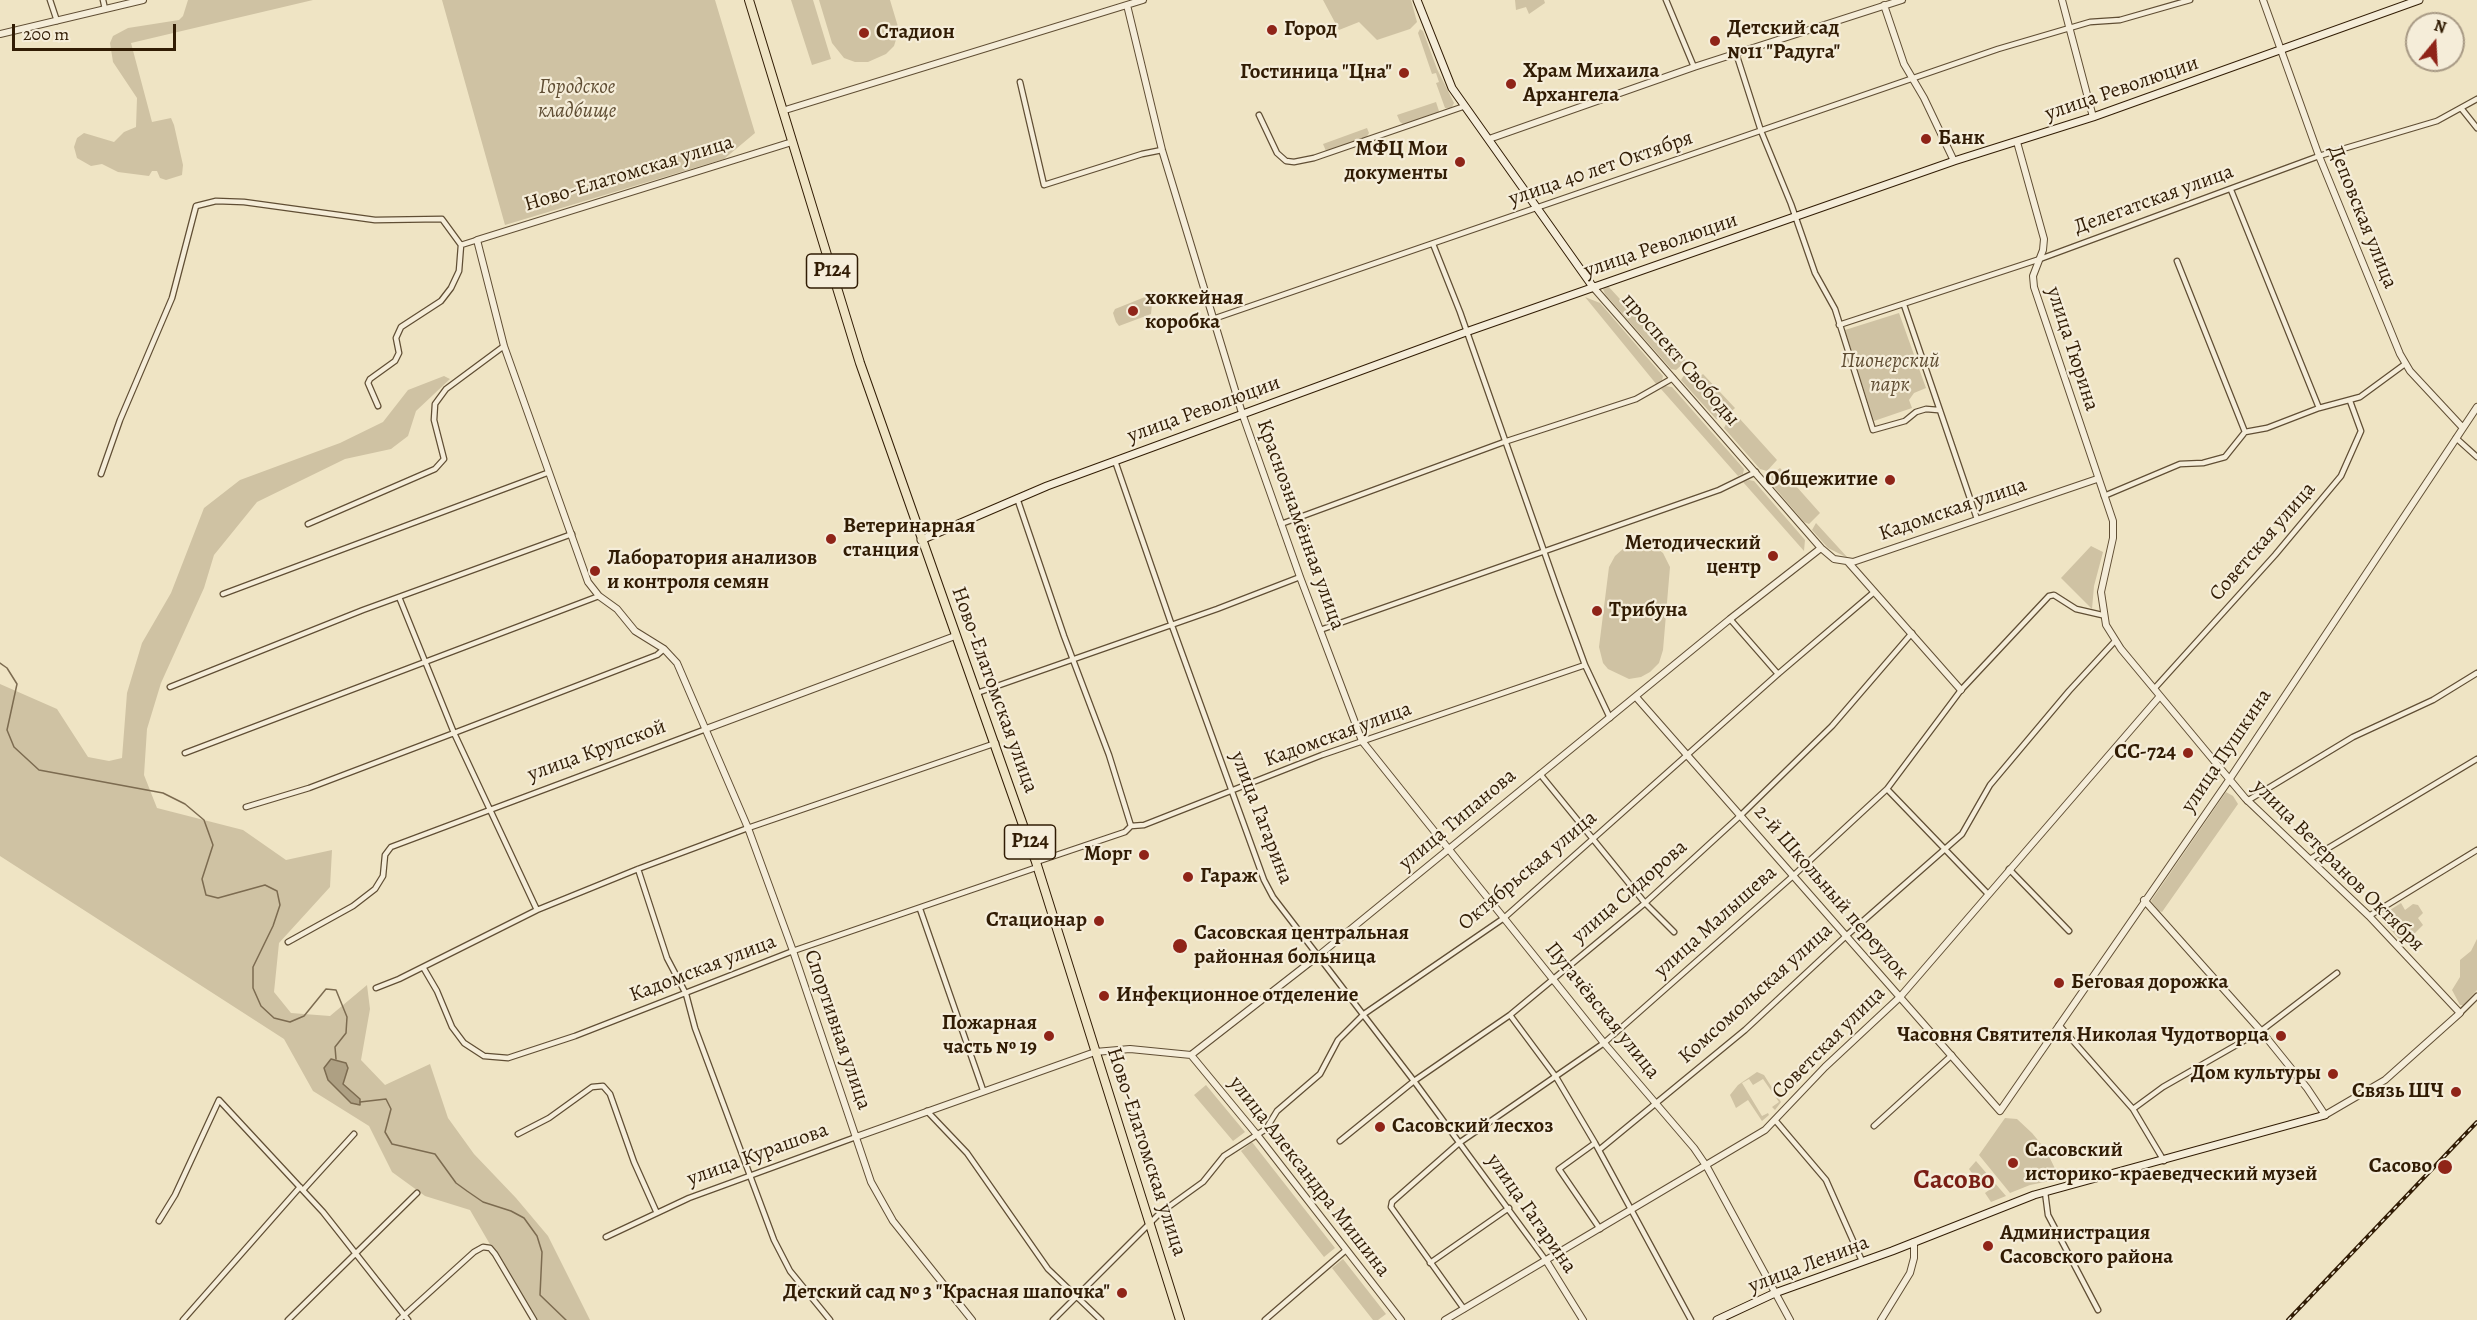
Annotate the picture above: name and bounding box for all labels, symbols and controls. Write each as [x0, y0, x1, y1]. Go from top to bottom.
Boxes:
scale bar [15, 12, 178, 50]
north arrow [2405, 12, 2465, 72]
text: N [2431, 15, 2449, 39]
place label: Детский сад №11 "Радуга" [1727, 16, 1840, 66]
place label: Город [1284, 17, 1337, 43]
place label: Стадион [876, 20, 955, 46]
text: 200 m [23, 22, 69, 46]
marker: Город [1265, 23, 1279, 37]
marker: Стадион [857, 26, 871, 40]
marker: Детский сад №11 "Радуга" [1708, 34, 1722, 48]
street label: улица Революции [2042, 51, 2202, 127]
place label: Храм Михаила Архангела [1523, 59, 1660, 109]
place label: Гостиница "Цна" [1240, 60, 1392, 86]
marker: Гостиница "Цна" [1397, 66, 1411, 80]
park label: Городское кладбище [538, 75, 616, 125]
marker: Храм Михаила Архангела [1504, 77, 1518, 91]
street label: улица 40 лет Октября [1506, 126, 1696, 212]
place label: Банк [1938, 126, 1985, 152]
street label: Ново-Елатомская улица [521, 130, 737, 218]
marker: Банк [1919, 132, 1933, 146]
place label: МФЦ Мои документы [1344, 137, 1448, 187]
street label: Деповская улица [2322, 141, 2402, 293]
marker: МФЦ Мои документы [1453, 155, 1467, 169]
street label: Делегатская улица [2071, 159, 2237, 241]
street label: улица Революции [1581, 208, 1741, 284]
road number: Р124 [806, 254, 858, 288]
street label: улица Тюрина [2040, 284, 2104, 414]
place label: хоккейная коробка [1145, 286, 1244, 336]
street label: проспект Свободы [1615, 288, 1745, 432]
marker: хоккейная коробка [1126, 304, 1140, 318]
park label: Пионерский парк [1840, 349, 1940, 399]
street label: улица Революции [1124, 371, 1284, 449]
street label: Краснознамённая улица [1250, 416, 1350, 634]
place label: Общежитие [1765, 467, 1878, 493]
street label: Кадомская улица [1876, 473, 2030, 547]
marker: Общежитие [1883, 473, 1897, 487]
street label: Советская улица [2204, 477, 2322, 607]
place label: Ветеринарная станция [843, 514, 975, 564]
place label: Методический центр [1625, 531, 1761, 581]
marker: Ветеринарная станция [824, 532, 838, 546]
place label: Лаборатория анализов и контроля семян [607, 546, 817, 596]
marker: Методический центр [1766, 549, 1780, 563]
marker: Лаборатория анализов и контроля семян [588, 564, 602, 578]
street label: Ново-Елатомская улица [945, 583, 1043, 797]
place label: Трибуна [1609, 598, 1688, 624]
marker: Трибуна [1590, 604, 1604, 618]
street label: улица Пушкина [2176, 684, 2278, 818]
street label: Кадомская улица [1261, 697, 1415, 773]
street label: улица Крупской [524, 714, 670, 788]
place label: СС-724 [2114, 740, 2176, 766]
marker: СС-724 [2181, 746, 2195, 760]
street label: улица Гагарина [1224, 748, 1298, 888]
street label: улица Типанова [1394, 764, 1522, 876]
street label: улица Ветеранов Октября [2247, 775, 2429, 957]
street label: 2-й Школьный переулок [1748, 800, 1914, 986]
street label: Октябрьская улица [1454, 806, 1602, 936]
road number: Р124 [1004, 825, 1056, 859]
street label: улица Сидорова [1567, 835, 1693, 949]
place label: Морг [1084, 842, 1132, 868]
marker: Морг [1137, 848, 1151, 862]
street label: улица Малышева [1650, 860, 1782, 984]
place label: Гараж [1200, 864, 1258, 890]
marker: Гараж [1181, 870, 1195, 884]
place label: Стационар [986, 908, 1087, 934]
marker: Стационар [1092, 914, 1106, 928]
street label: Комсомольская улица [1674, 918, 1838, 1070]
place label: Сасовская центральная районная больница [1194, 921, 1409, 971]
street label: Кадомская улица [626, 929, 780, 1009]
marker: Сасовская центральная районная больница [1171, 937, 1189, 955]
street label: Пугачёвская улица [1539, 937, 1665, 1085]
street label: Спортивная улица [798, 947, 876, 1113]
place label: Беговая дорожка [2071, 970, 2228, 996]
marker: Беговая дорожка [2052, 976, 2066, 990]
street label: Советская улица [1767, 981, 1891, 1105]
place label: Инфекционное отделение [1116, 983, 1358, 1009]
marker: Инфекционное отделение [1097, 989, 1111, 1003]
place label: Пожарная часть № 19 [942, 1011, 1037, 1061]
place label: Часовня Святителя Николая Чудотворца [1897, 1023, 2269, 1049]
marker: Пожарная часть № 19 [1042, 1029, 1056, 1043]
marker: Часовня Святителя Николая Чудотворца [2274, 1029, 2288, 1043]
street label: Ново-Елатомская улица [1100, 1045, 1192, 1259]
place label: Дом культуры [2191, 1061, 2321, 1087]
marker: Дом культуры [2326, 1067, 2340, 1081]
street label: улица Александра Мишина [1223, 1072, 1395, 1282]
place label: Связь ШЧ [2352, 1079, 2444, 1105]
marker: Связь ШЧ [2449, 1085, 2463, 1099]
place label: Сасовский лесхоз [1392, 1114, 1553, 1140]
street label: улица Курашова [684, 1118, 832, 1192]
marker: Сасовский лесхоз [1373, 1120, 1387, 1134]
place label: Сасовский историко-краеведческий музей [2025, 1138, 2317, 1188]
street label: улица Гагарина [1480, 1149, 1582, 1279]
place label: Сасово [2369, 1154, 2432, 1180]
marker: Сасовский историко-краеведческий музей [2006, 1156, 2020, 1170]
marker: Сасово [2436, 1158, 2454, 1176]
district label: Сасово [1913, 1165, 1995, 1197]
place label: Администрация Сасовского района [2000, 1221, 2173, 1271]
street label: улица Ленина [1745, 1230, 1873, 1300]
marker: Администрация Сасовского района [1981, 1239, 1995, 1253]
place label: Детский сад № 3 "Красная шапочка" [783, 1280, 1110, 1306]
marker: Детский сад № 3 "Красная шапочка" [1115, 1286, 1129, 1300]

